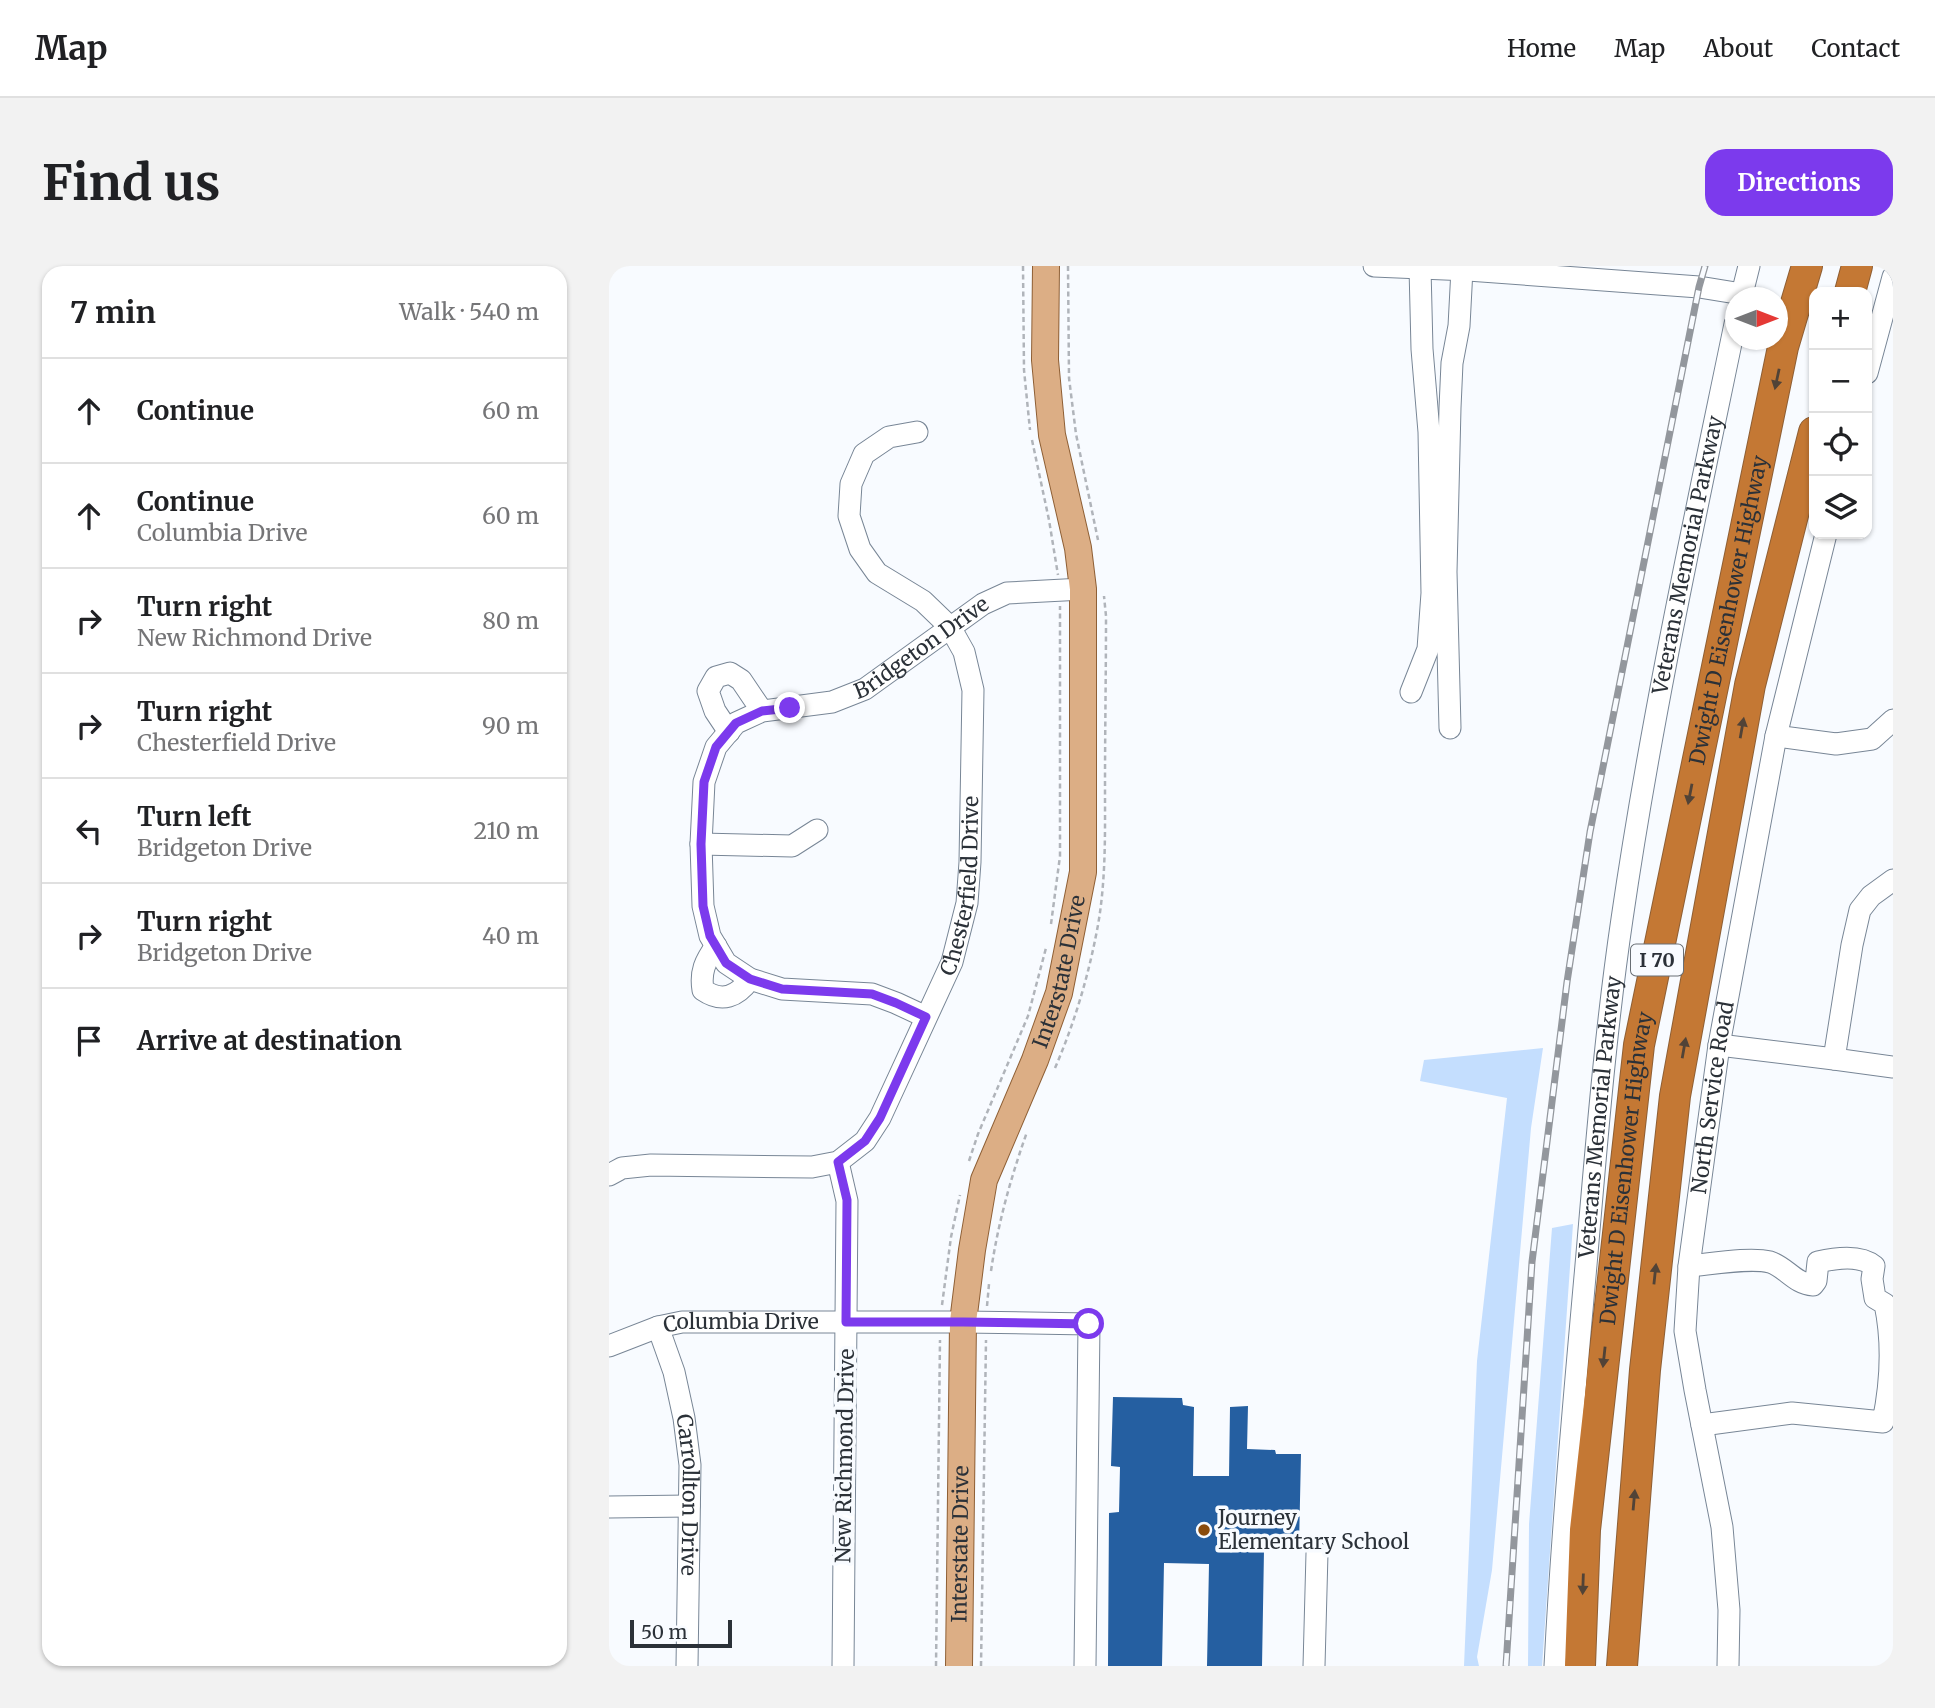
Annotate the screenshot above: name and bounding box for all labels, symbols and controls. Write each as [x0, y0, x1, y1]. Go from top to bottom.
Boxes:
text: Map [35, 28, 108, 69]
text: Home [1507, 33, 1576, 64]
text: Map [1614, 33, 1665, 64]
text: About [1703, 33, 1773, 64]
text: Contact [1811, 33, 1900, 64]
button: Directions [1705, 149, 1893, 216]
text: Find us [42, 152, 220, 213]
north arrow [1725, 287, 1788, 350]
map controls [1809, 287, 1872, 539]
button: + [1809, 287, 1872, 350]
text: 7 min [70, 293, 156, 331]
text: Walk · 540 m [399, 297, 539, 326]
button: − [1809, 350, 1872, 413]
one-way arrow [1771, 368, 1782, 390]
icon: ahead [70, 392, 108, 430]
text: Continue [137, 394, 254, 427]
text: 60 m [482, 396, 539, 425]
street label: Veterans Memorial Parkway [1646, 413, 1729, 697]
button: locate [1809, 413, 1872, 476]
street label: Dwight D Eisenhower Highway [1683, 452, 1773, 767]
button: layers [1809, 476, 1872, 539]
text: Continue [137, 485, 254, 518]
icon: ahead [70, 497, 108, 535]
text: 60 m [482, 501, 539, 530]
text: Columbia Drive [137, 518, 307, 547]
text: Turn right [137, 590, 272, 623]
street label: Bridgeton Drive [850, 590, 994, 705]
icon: right [70, 602, 108, 640]
text: 80 m [482, 606, 539, 635]
text: New Richmond Drive [137, 623, 372, 652]
route end [774, 692, 805, 723]
text: Turn right [137, 695, 272, 728]
icon: right [70, 707, 108, 745]
text: 90 m [482, 711, 539, 740]
one-way arrow [1737, 717, 1748, 739]
text: Chesterfield Drive [137, 728, 336, 757]
one-way arrow [1685, 783, 1696, 805]
street label: Chesterfield Drive [934, 796, 984, 980]
text: Turn left [137, 800, 251, 833]
icon: left [70, 812, 108, 850]
text: 210 m [474, 816, 539, 845]
text: Bridgeton Drive [137, 833, 312, 862]
street label: Interstate Drive [1026, 893, 1091, 1052]
text: Turn right [137, 905, 272, 938]
icon: right [70, 917, 108, 955]
text: 40 m [482, 921, 539, 950]
text: Bridgeton Drive [137, 938, 312, 967]
road number: I 70 [1631, 944, 1683, 975]
street label: Veterans Memorial Parkway [1573, 973, 1627, 1260]
street label: North Service Road [1685, 999, 1740, 1196]
street label: Dwight D Eisenhower Highway [1594, 1009, 1659, 1326]
icon: arrive [70, 1022, 108, 1060]
text: Arrive at destination [137, 1024, 402, 1057]
one-way arrow [1679, 1037, 1690, 1059]
one-way arrow [1650, 1263, 1661, 1285]
street label: Columbia Drive [661, 1308, 819, 1339]
route start [1073, 1308, 1104, 1339]
one-way arrow [1599, 1346, 1610, 1368]
street label: New Richmond Drive [829, 1348, 860, 1563]
street label: Carrollton Drive [671, 1412, 704, 1576]
street label: Interstate Drive [946, 1465, 974, 1623]
one-way arrow [1629, 1489, 1640, 1511]
place label: Journey Elementary School [1217, 1504, 1410, 1555]
marker: Journey Elementary School [1196, 1522, 1212, 1538]
one-way arrow [1578, 1573, 1589, 1595]
scale bar [630, 1617, 731, 1649]
text: 50 m [641, 1620, 687, 1644]

